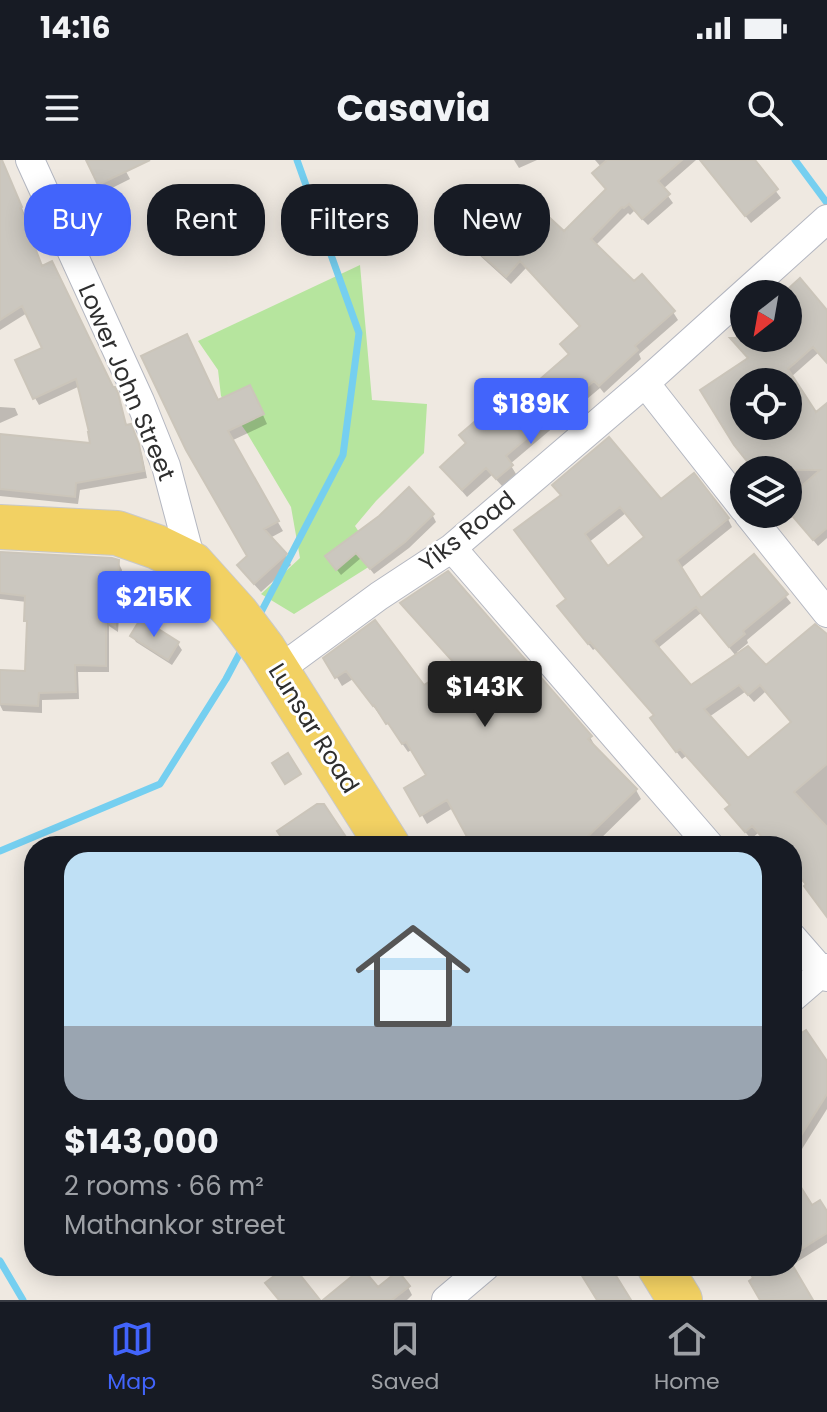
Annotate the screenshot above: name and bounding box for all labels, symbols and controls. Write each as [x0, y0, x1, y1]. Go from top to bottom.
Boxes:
text: 14:16 [40, 6, 111, 49]
text: Casavia [336, 83, 491, 134]
icon: menu [40, 86, 84, 130]
icon: search [743, 86, 787, 130]
chip: Buy [24, 184, 131, 256]
chip: Rent [147, 184, 265, 256]
chip: Filters [281, 184, 418, 256]
chip: New [434, 184, 550, 256]
street label: Lower John Street [71, 278, 183, 486]
north arrow [730, 280, 802, 352]
map controls [730, 280, 802, 528]
button: locate [730, 368, 802, 440]
pin: $189K [475, 378, 587, 446]
text: $189K [492, 386, 570, 422]
button: layers [730, 456, 802, 528]
street label: Yiks Road [412, 483, 522, 579]
pin: $215K [98, 571, 210, 639]
text: $215K [116, 579, 192, 615]
street label: Lunsar Road [261, 657, 367, 799]
pin: $143K [429, 661, 541, 729]
text: $143K [446, 669, 524, 705]
icon: home [341, 904, 485, 1048]
text: $143,000 [64, 1117, 219, 1165]
text: 2 rooms · 66 m² [64, 1168, 264, 1204]
text: Mathankor street [64, 1207, 285, 1243]
tab: Map [107, 1317, 156, 1398]
tab: Saved [371, 1317, 439, 1398]
tab: Home [654, 1317, 720, 1398]

